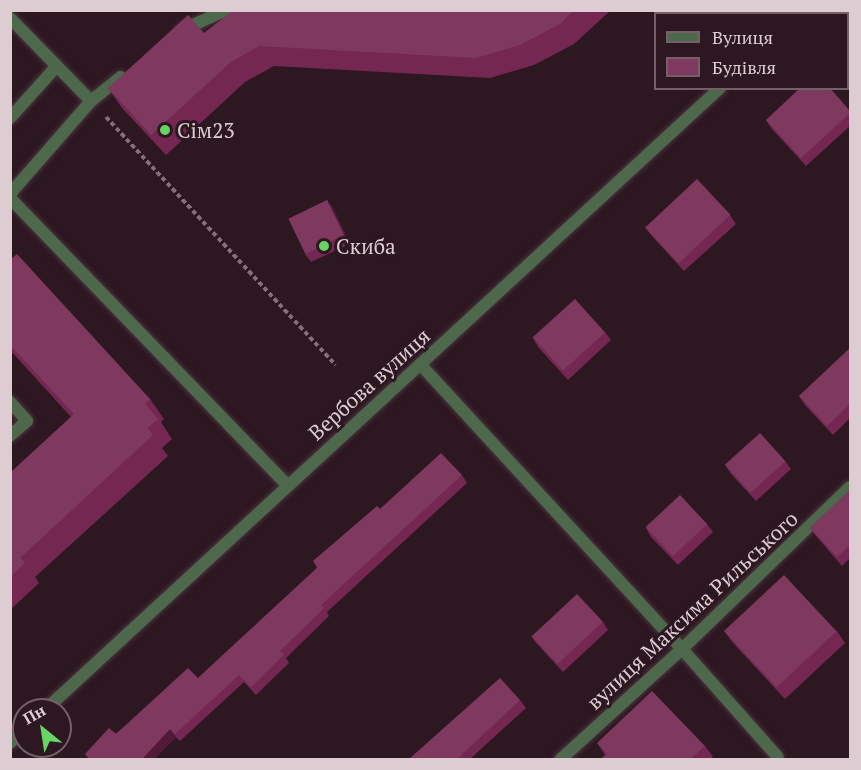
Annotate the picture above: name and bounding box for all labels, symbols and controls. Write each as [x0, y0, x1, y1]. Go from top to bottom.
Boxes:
legend [654, 12, 849, 90]
text: Вулиця [712, 25, 773, 49]
text: Будівля [712, 55, 776, 79]
place label: Сім23 [177, 117, 235, 143]
marker: Сім23 [158, 123, 172, 137]
place label: Скиба [336, 233, 396, 259]
marker: Скиба [317, 239, 331, 253]
street label: Вербова вулиця [303, 323, 435, 445]
street label: вулиця Максима Рильського [581, 506, 803, 714]
north arrow [12, 698, 72, 758]
text: Пн [19, 699, 49, 729]

